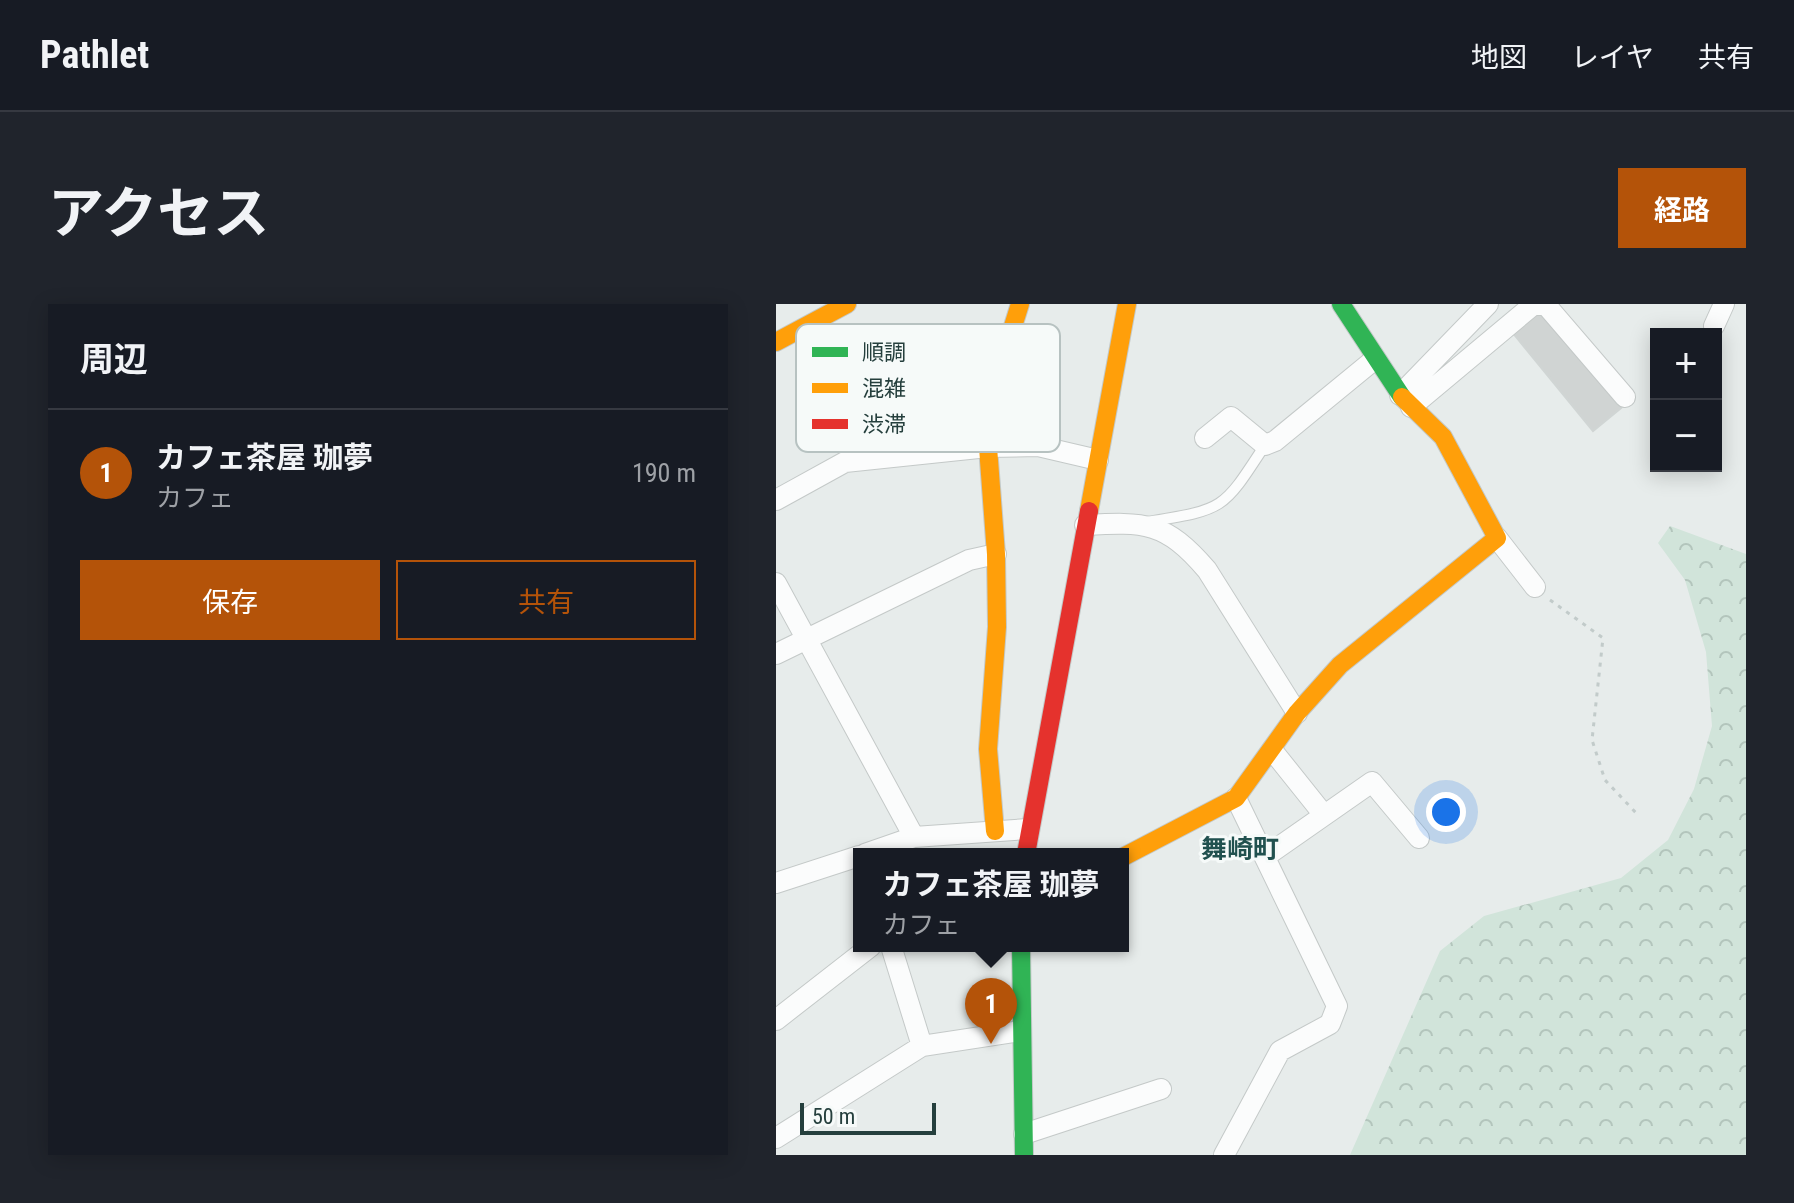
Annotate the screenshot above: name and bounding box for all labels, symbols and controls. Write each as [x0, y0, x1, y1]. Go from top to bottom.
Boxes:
text: Pathlet [40, 33, 149, 77]
text: 地図 [1471, 41, 1527, 74]
text: レイヤ [1571, 41, 1654, 74]
text: 共有 [1698, 41, 1754, 74]
button: 経路 [1618, 168, 1746, 248]
text: アクセス [48, 181, 269, 247]
legend [796, 324, 1060, 452]
map controls [1650, 328, 1722, 472]
button: + [1650, 328, 1722, 400]
text: 周辺 [80, 339, 148, 379]
text: 順調 [862, 340, 906, 365]
text: 混雑 [862, 376, 906, 401]
button: − [1650, 400, 1722, 472]
text: 渋滞 [862, 412, 906, 437]
text: カフェ茶屋 珈夢 [156, 440, 373, 475]
text: 1 [99, 458, 113, 488]
text: 190 m [632, 458, 696, 488]
text: カフェ [156, 483, 234, 513]
button: 保存 [80, 560, 380, 640]
button: 共有 [396, 560, 696, 640]
your location [1426, 792, 1466, 832]
district label: 舞崎町 [1201, 834, 1279, 864]
popup [853, 848, 1129, 952]
text: カフェ茶屋 珈夢 [883, 867, 1099, 902]
text: カフェ [883, 910, 961, 940]
pin: 1 [965, 978, 1017, 1044]
scale bar [800, 1099, 936, 1135]
text: 50 m [812, 1104, 855, 1129]

